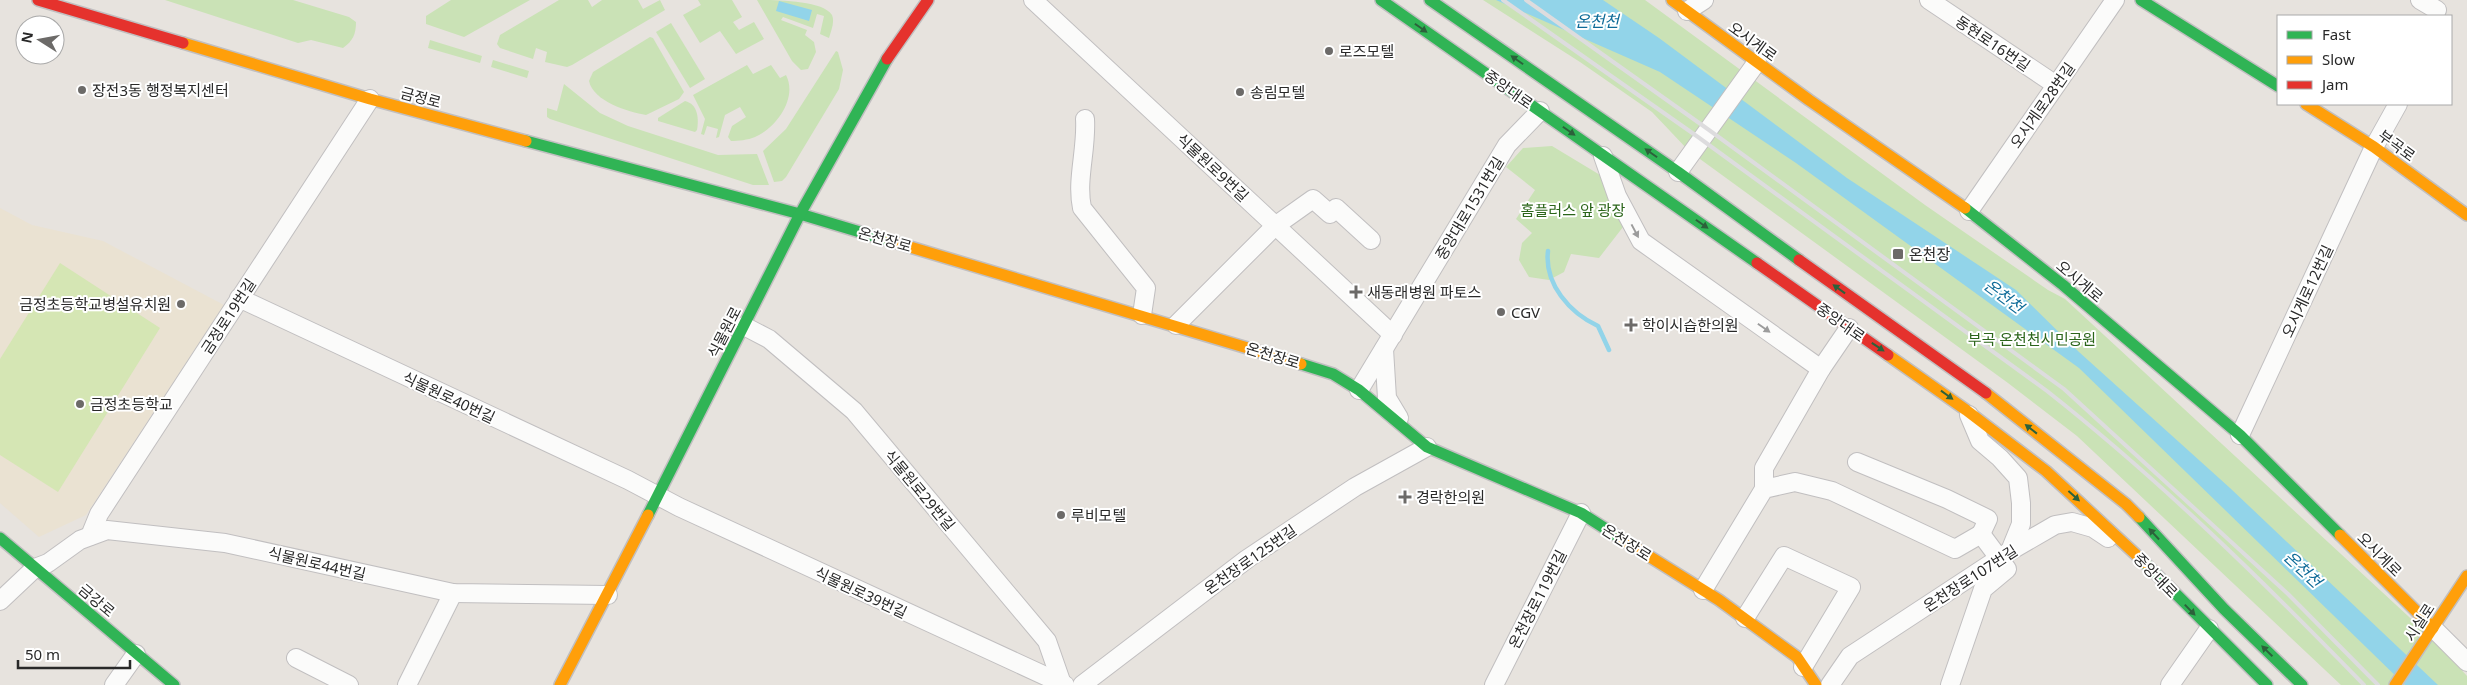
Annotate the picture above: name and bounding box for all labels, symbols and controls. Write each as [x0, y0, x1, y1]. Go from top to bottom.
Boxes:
water label: 온천천 [1575, 10, 1621, 32]
street label: 동현로16번길 [1952, 11, 2034, 75]
north arrow [15, 15, 65, 65]
legend [2277, 15, 2452, 105]
street label: 오시게로 [1725, 17, 1781, 65]
one-way arrow [1414, 23, 1428, 33]
text: Fast [2322, 24, 2351, 44]
text: N [16, 30, 37, 45]
place label: 로즈모텔 [1339, 41, 1394, 61]
marker: 로즈모텔 [1323, 45, 1335, 57]
text: Slow [2322, 49, 2355, 69]
one-way arrow [1510, 55, 1524, 65]
street label: 오시게로28번길 [2005, 58, 2079, 152]
street label: 중앙대로 [1481, 65, 1537, 113]
text: Jam [2320, 74, 2349, 94]
place label: 장전3동 행정복지센터 [92, 80, 229, 100]
street label: 금정로 [398, 82, 444, 112]
place label: 송림모텔 [1250, 82, 1305, 102]
marker: 장전3동 행정복지센터 [76, 84, 88, 96]
marker: 송림모텔 [1234, 86, 1246, 98]
street label: 부곡로 [2374, 125, 2420, 165]
one-way arrow [1562, 126, 1575, 136]
street label: 식물원로9번길 [1173, 129, 1253, 205]
one-way arrow [1644, 148, 1658, 158]
street label: 중앙대로1531번길 [1430, 153, 1508, 263]
park label: 홈플러스 앞 광장 [1521, 200, 1625, 220]
one-way arrow [1695, 219, 1709, 229]
street label: 온천장로 [856, 222, 914, 256]
one-way arrow [1631, 223, 1639, 238]
street label: 오시게로12번길 [2277, 241, 2337, 341]
place label: 온천장 [1909, 244, 1951, 264]
marker: 온천장 [1891, 247, 1905, 261]
street label: 오시게로 [2052, 256, 2108, 306]
street label: 금정로19번길 [196, 274, 260, 358]
water label: 온천천 [1980, 274, 2030, 319]
place label: 새동래병원 파토스 [1367, 282, 1482, 302]
one-way arrow [1833, 284, 1846, 295]
marker: 새동래병원 파토스 [1349, 285, 1363, 299]
place label: 금정초등학교병설유치원 [19, 294, 171, 314]
marker: 금정초등학교병설유치원 [175, 298, 187, 310]
street label: 중앙대로 [1813, 298, 1869, 346]
place label: CGV [1511, 302, 1540, 322]
street label: 식물원로 [703, 303, 745, 361]
marker: CGV [1495, 306, 1507, 318]
place label: 학이시습한의원 [1642, 315, 1739, 335]
marker: 학이시습한의원 [1624, 318, 1638, 332]
one-way arrow [1757, 323, 1770, 333]
park label: 부곡 온천천시민공원 [1968, 329, 2096, 349]
street label: 온천장로 [1244, 337, 1302, 373]
one-way arrow [1871, 342, 1885, 352]
street label: 식물원로40번길 [399, 367, 499, 427]
one-way arrow [1940, 390, 1954, 400]
place label: 금정초등학교 [90, 394, 173, 414]
marker: 금정초등학교 [74, 398, 86, 410]
one-way arrow [2024, 423, 2037, 434]
street label: 식물원로29번길 [880, 445, 960, 535]
place label: 경락한의원 [1416, 487, 1485, 507]
marker: 경락한의원 [1398, 490, 1412, 504]
one-way arrow [2067, 490, 2079, 502]
place label: 루비모텔 [1071, 505, 1126, 525]
marker: 루비모텔 [1055, 509, 1067, 521]
street label: 온천장로 [1598, 519, 1656, 565]
street label: 온천장로125번길 [1200, 520, 1300, 598]
street label: 오시게로 [2353, 527, 2407, 581]
one-way arrow [2148, 529, 2160, 541]
street label: 온천장로107번길 [1919, 540, 2021, 616]
street label: 식물원로44번길 [266, 542, 368, 584]
street label: 온천장로119번길 [1503, 546, 1571, 652]
water label: 온천천 [2279, 546, 2328, 594]
street label: 중앙대로 [2130, 548, 2182, 602]
street label: 식물원로39번길 [811, 562, 911, 622]
street label: 금강로 [75, 579, 119, 621]
street label: 시실로 [2399, 599, 2439, 645]
one-way arrow [2184, 603, 2196, 615]
scale bar [18, 638, 130, 670]
text: 50 m [25, 644, 60, 664]
one-way arrow [2261, 645, 2273, 657]

